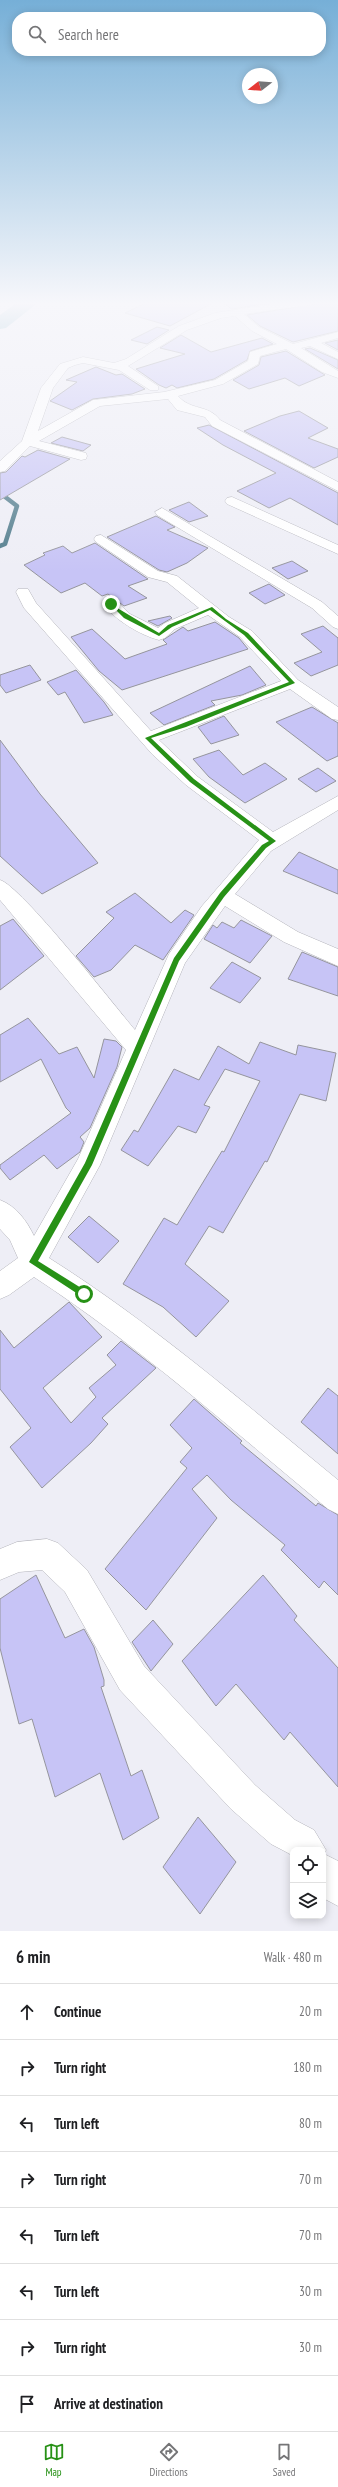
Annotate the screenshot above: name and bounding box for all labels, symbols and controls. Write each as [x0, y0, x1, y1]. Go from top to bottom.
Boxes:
search box [12, 12, 326, 56]
icon: search [26, 23, 48, 45]
text: Search here [58, 25, 119, 44]
north arrow [242, 68, 278, 104]
route end [102, 595, 120, 613]
route start [75, 1285, 93, 1303]
map controls [290, 1847, 326, 1919]
button: locate [290, 1847, 326, 1883]
button: layers [290, 1883, 326, 1919]
text: 6 min [16, 1946, 50, 1968]
text: Walk · 480 m [264, 1949, 322, 1966]
icon: ahead [16, 2001, 38, 2023]
text: Continue [54, 2002, 101, 2021]
text: 20 m [299, 2003, 322, 2020]
icon: right [16, 2057, 38, 2079]
text: Turn right [54, 2058, 106, 2077]
text: 180 m [293, 2059, 322, 2076]
icon: left [16, 2113, 38, 2135]
text: Turn left [54, 2114, 99, 2133]
text: 80 m [299, 2115, 322, 2132]
icon: right [16, 2169, 38, 2191]
text: Turn right [54, 2170, 106, 2189]
text: 70 m [299, 2171, 322, 2188]
icon: left [16, 2225, 38, 2247]
text: Turn left [54, 2226, 99, 2245]
text: 70 m [299, 2227, 322, 2244]
icon: left [16, 2281, 38, 2303]
text: Turn left [54, 2282, 99, 2301]
text: 30 m [299, 2283, 322, 2300]
icon: right [16, 2337, 38, 2359]
text: Turn right [54, 2338, 106, 2357]
text: 30 m [299, 2339, 322, 2356]
icon: arrive [16, 2393, 38, 2415]
text: Arrive at destination [54, 2394, 163, 2413]
tab: Map [43, 2441, 65, 2479]
tab: Directions [150, 2441, 188, 2479]
tab: Saved [273, 2441, 295, 2479]

